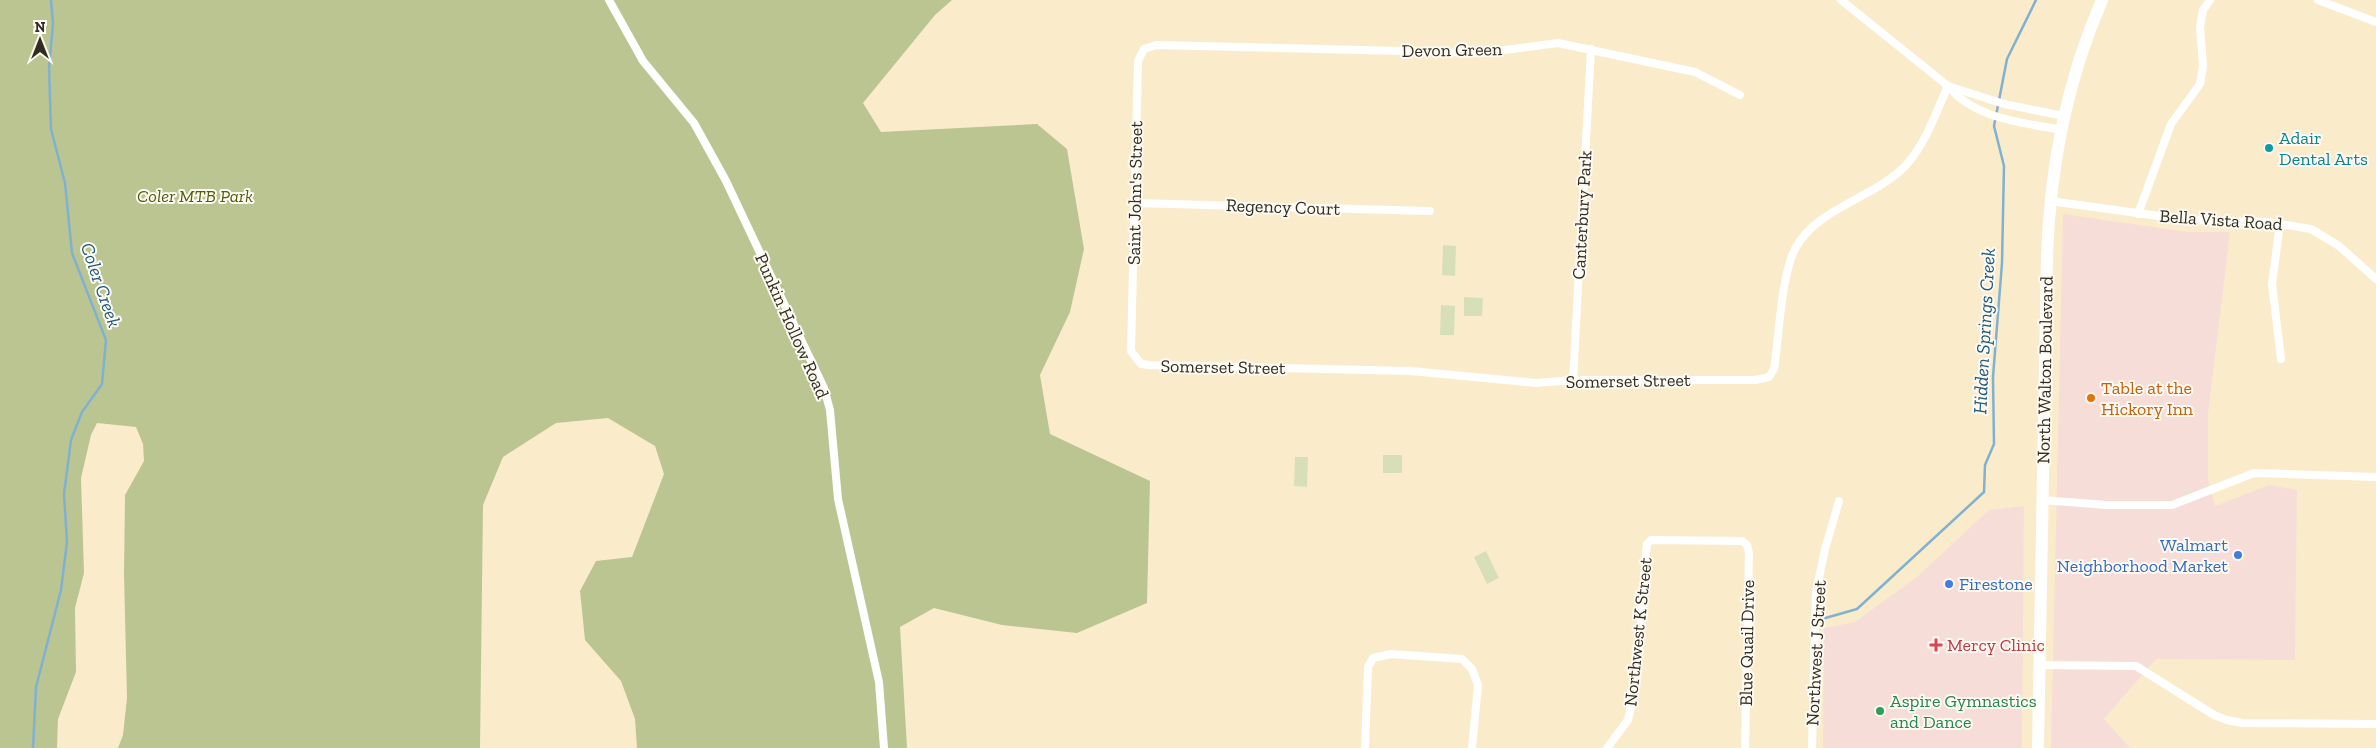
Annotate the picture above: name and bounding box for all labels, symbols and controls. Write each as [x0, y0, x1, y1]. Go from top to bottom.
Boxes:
north arrow [15, 15, 65, 65]
text: N [35, 19, 46, 36]
street label: Devon Green [1402, 38, 1503, 62]
street label: Saint John's Street [1123, 120, 1147, 265]
place label: Adair Dental Arts [2279, 127, 2368, 170]
marker: Adair Dental Arts [2263, 142, 2275, 154]
street label: Canterbury Park [1568, 149, 1596, 280]
park label: Coler MTB Park [137, 185, 253, 207]
street label: Regency Court [1225, 194, 1341, 220]
street label: Bella Vista Road [2159, 205, 2283, 235]
water label: Coler Creek [76, 240, 126, 330]
water label: Hidden Springs Creek [1968, 247, 2000, 415]
street label: Punkin Hollow Road [750, 250, 834, 402]
street label: North Walton Boulevard [2032, 276, 2058, 464]
street label: Somerset Street [1160, 355, 1286, 379]
street label: Somerset Street [1565, 369, 1691, 393]
place label: Table at the Hickory Inn [2101, 377, 2194, 420]
marker: Table at the Hickory Inn [2085, 392, 2097, 404]
place label: Walmart Neighborhood Market [2057, 534, 2228, 577]
marker: Walmart Neighborhood Market [2232, 549, 2244, 561]
street label: Northwest K Street [1619, 556, 1657, 708]
place label: Firestone [1959, 573, 2033, 595]
marker: Firestone [1943, 578, 1955, 590]
street label: Northwest J Street [1801, 579, 1831, 727]
street label: Blue Quail Drive [1735, 580, 1759, 706]
place label: Mercy Clinic [1947, 634, 2045, 656]
marker: Mercy Clinic [1929, 638, 1943, 652]
place label: Aspire Gymnastics and Dance [1890, 690, 2037, 733]
marker: Aspire Gymnastics and Dance [1874, 705, 1886, 717]

